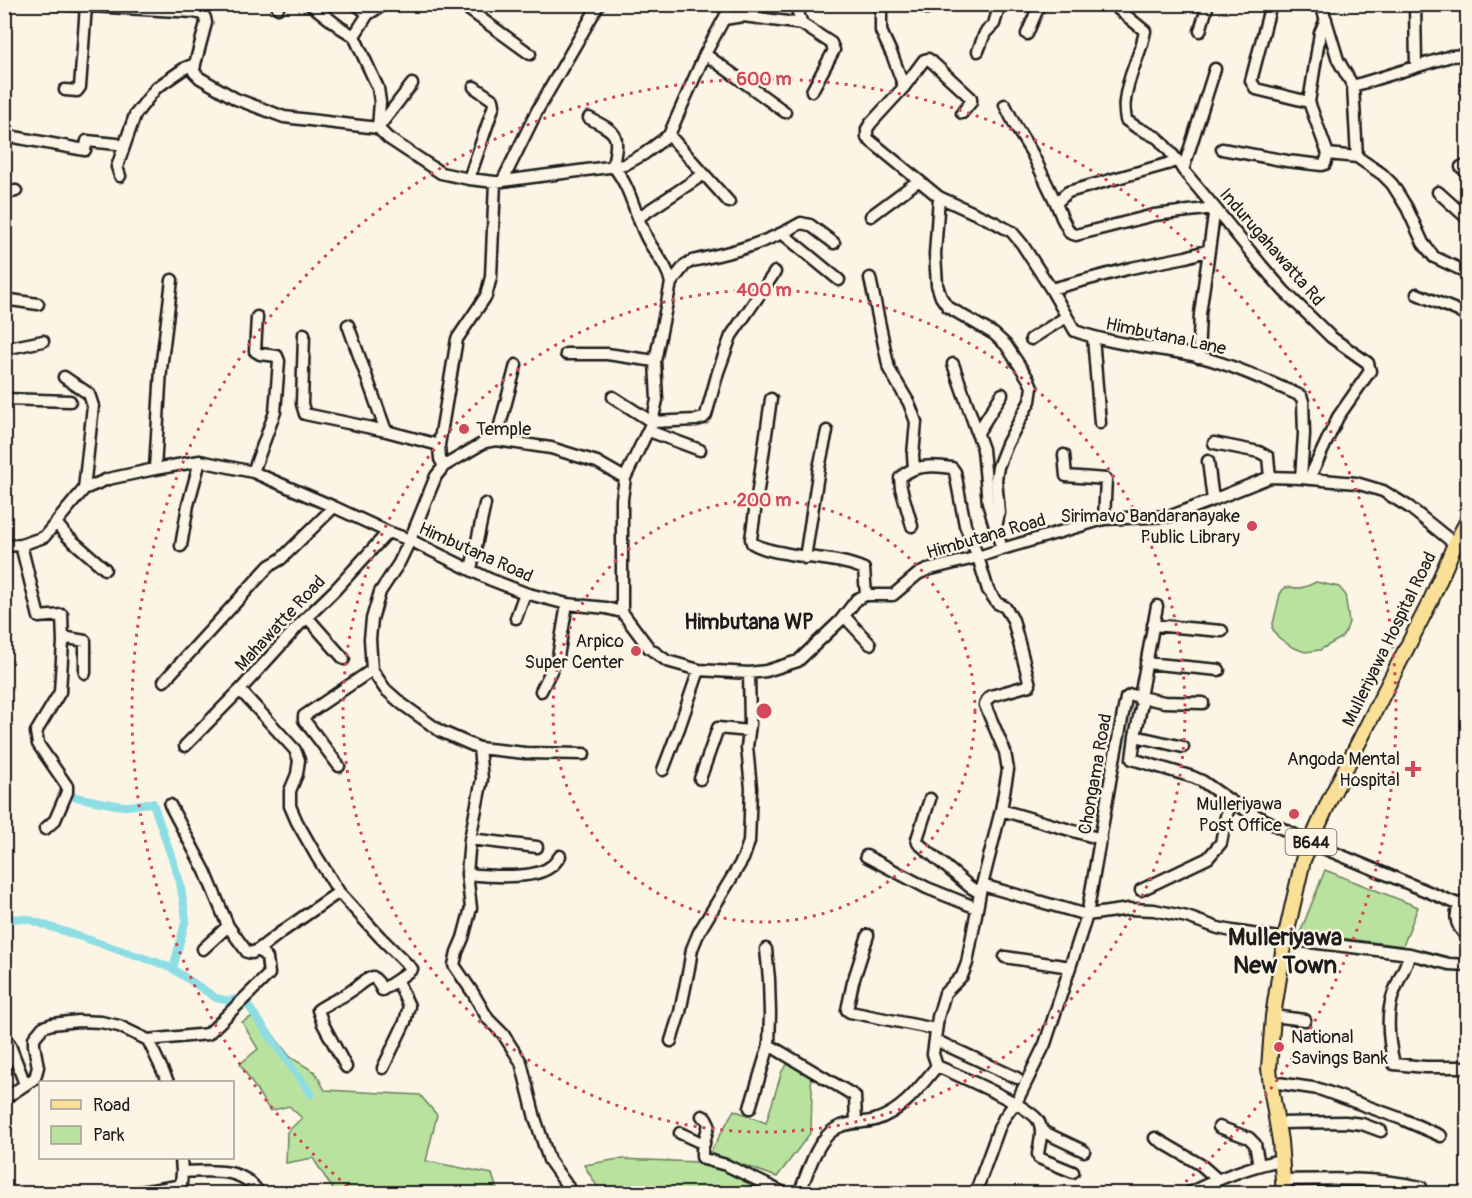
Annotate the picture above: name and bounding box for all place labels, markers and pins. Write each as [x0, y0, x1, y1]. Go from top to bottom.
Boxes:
place label: Temple [476, 418, 531, 441]
marker: Temple [457, 422, 471, 436]
place label: Sirimavo Bandaranayake Public Library [1060, 505, 1240, 549]
marker: Sirimavo Bandaranayake Public Library [1245, 519, 1259, 533]
place label: Arpico Super Center [525, 630, 625, 674]
marker: Arpico Super Center [629, 644, 643, 658]
centre of rings [754, 701, 774, 721]
place label: Angoda Mental Hospital [1287, 748, 1400, 792]
marker: Angoda Mental Hospital [1404, 760, 1422, 778]
place label: Mulleriyawa Post Office [1196, 793, 1282, 837]
marker: Mulleriyawa Post Office [1287, 807, 1301, 821]
place label: National Savings Bank [1291, 1026, 1388, 1070]
marker: National Savings Bank [1272, 1040, 1286, 1054]

